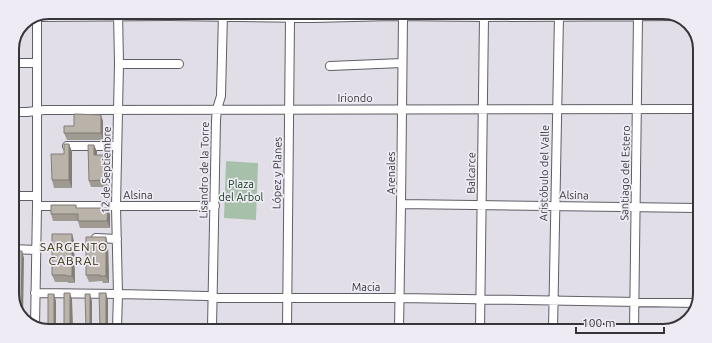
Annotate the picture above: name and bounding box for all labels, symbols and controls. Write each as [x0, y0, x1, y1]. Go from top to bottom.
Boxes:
street label: Iriondo [337, 92, 373, 104]
street label: Lisandro de la Torre [197, 121, 211, 219]
street label: Aristóbulo del Valle [537, 125, 551, 221]
street label: Santiago del Estero [618, 125, 632, 221]
street label: 12 de Septiembre [99, 126, 113, 214]
street label: López y Planes [270, 137, 284, 209]
street label: Arenales [385, 151, 397, 195]
street label: Balcarce [465, 152, 477, 194]
park label: Plaza del Arbol [219, 178, 264, 203]
street label: Alsina [123, 189, 153, 201]
street label: Alsina [559, 189, 589, 201]
district label: SARGENTO CABRAL [40, 240, 108, 267]
street label: Macia [352, 281, 380, 293]
scale bar [576, 309, 664, 335]
text: 100 m [582, 316, 615, 329]

